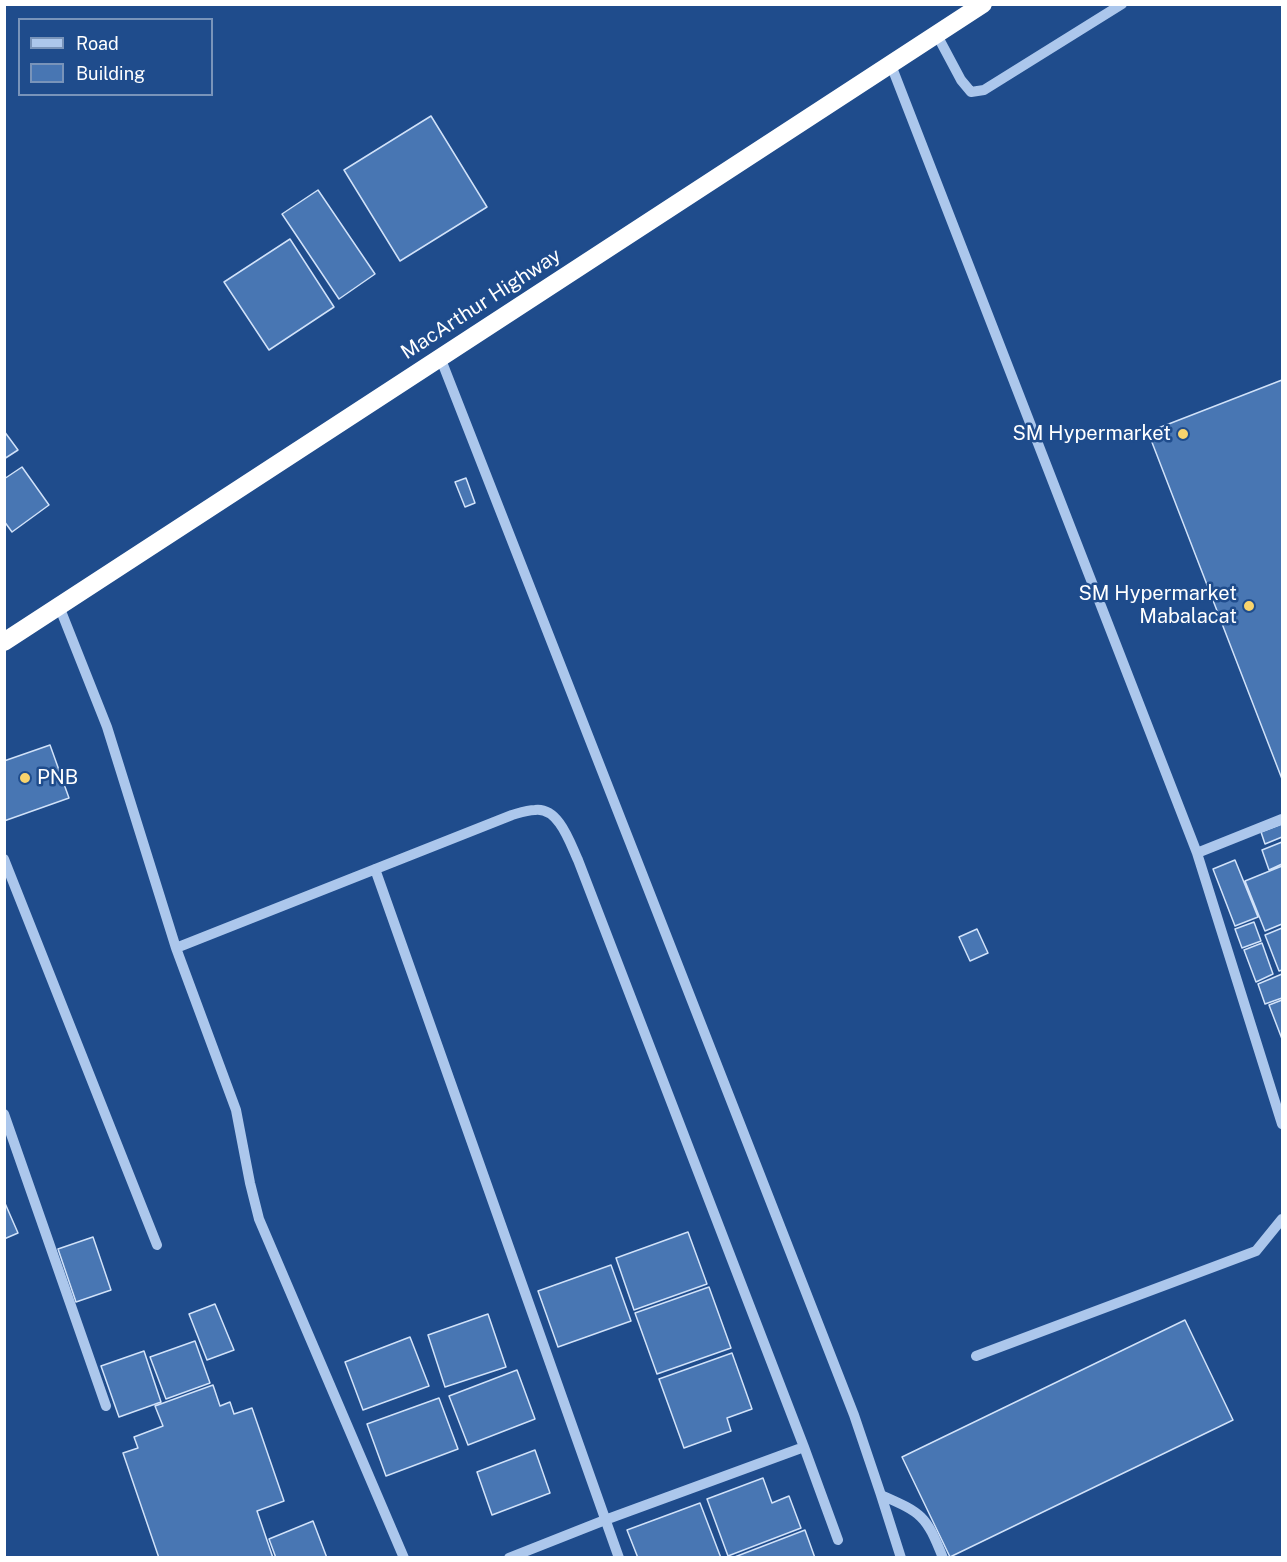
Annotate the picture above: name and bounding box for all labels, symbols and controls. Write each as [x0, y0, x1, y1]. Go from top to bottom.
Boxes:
legend [18, 18, 213, 96]
text: Road [76, 33, 119, 54]
text: Building [76, 63, 145, 84]
street label: MacArthur Highway [397, 243, 565, 365]
place label: SM Hypermarket [1012, 422, 1171, 446]
marker: SM Hypermarket [1176, 427, 1190, 441]
place label: SM Hypermarket Mabalacat [1078, 582, 1237, 629]
marker: SM Hypermarket Mabalacat [1242, 599, 1256, 613]
place label: PNB [37, 766, 78, 790]
marker: PNB [18, 771, 32, 785]

